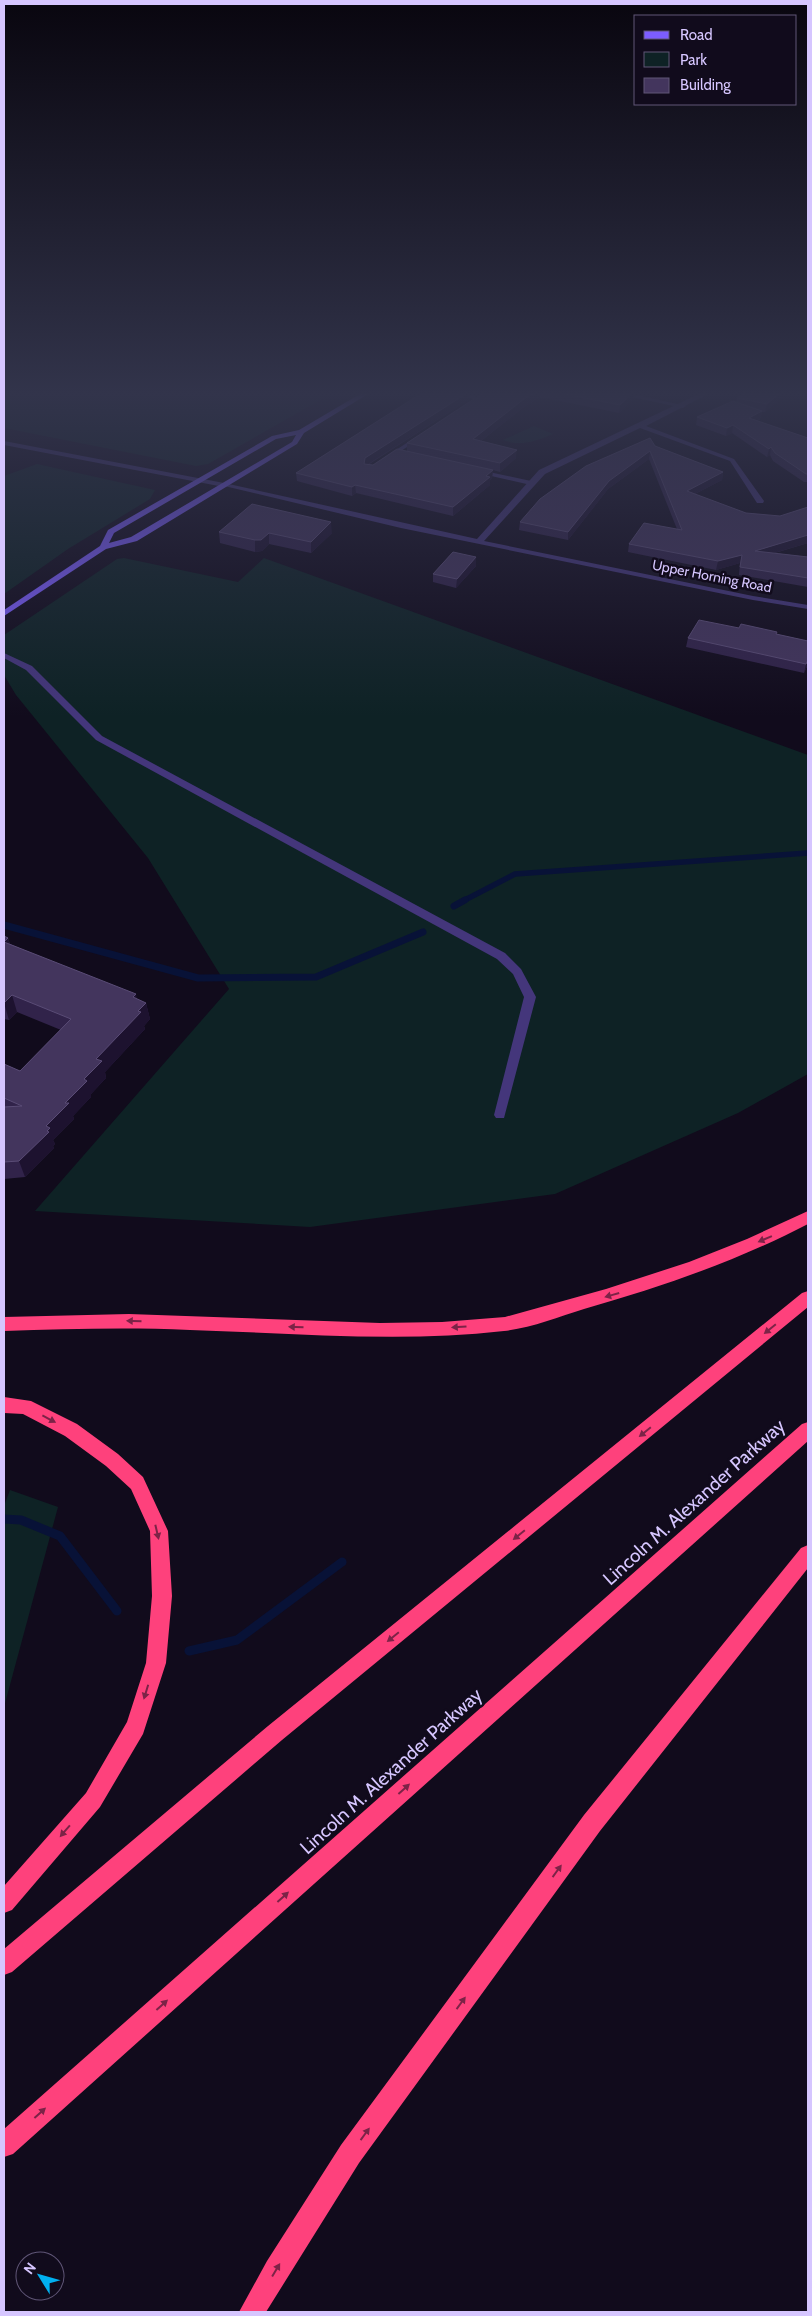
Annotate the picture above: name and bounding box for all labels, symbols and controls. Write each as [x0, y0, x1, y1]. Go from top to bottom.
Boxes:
legend [634, 15, 797, 105]
text: Road [680, 26, 713, 44]
text: Park [680, 51, 707, 69]
text: Building [680, 76, 731, 94]
street label: Upper Horning Road [651, 556, 773, 596]
one-way arrow [758, 1236, 772, 1244]
one-way arrow [605, 1291, 620, 1299]
one-way arrow [126, 1317, 142, 1325]
one-way arrow [288, 1322, 304, 1330]
one-way arrow [451, 1324, 467, 1332]
one-way arrow [764, 1324, 777, 1335]
one-way arrow [43, 1414, 56, 1423]
street label: Lincoln M. Alexander Parkway [598, 1414, 790, 1590]
one-way arrow [638, 1426, 651, 1437]
one-way arrow [153, 1524, 161, 1540]
one-way arrow [512, 1529, 525, 1540]
one-way arrow [387, 1632, 400, 1643]
street label: Lincoln M. Alexander Parkway [295, 1683, 487, 1859]
one-way arrow [142, 1685, 150, 1700]
one-way arrow [398, 1783, 410, 1795]
one-way arrow [60, 1825, 71, 1838]
one-way arrow [552, 1864, 562, 1878]
one-way arrow [277, 1892, 289, 1903]
one-way arrow [456, 1996, 466, 2009]
one-way arrow [155, 1999, 167, 2011]
one-way arrow [34, 2107, 46, 2119]
one-way arrow [360, 2127, 370, 2141]
north arrow [15, 2251, 65, 2301]
text: N [19, 2259, 40, 2278]
one-way arrow [272, 2263, 281, 2276]

